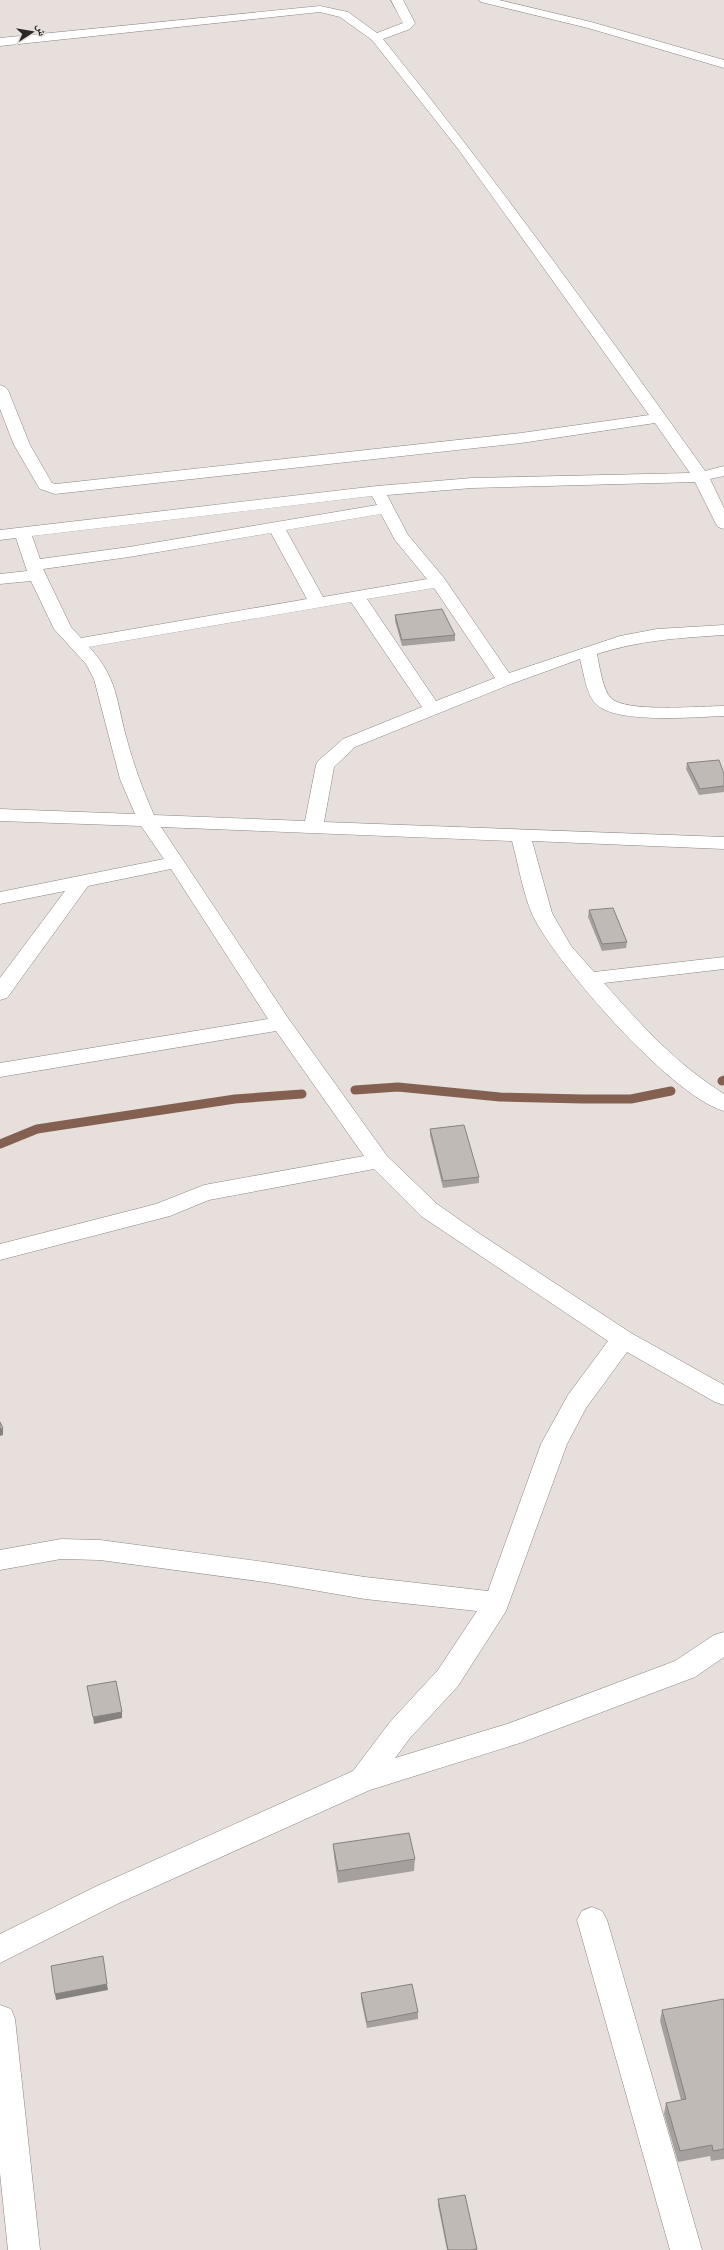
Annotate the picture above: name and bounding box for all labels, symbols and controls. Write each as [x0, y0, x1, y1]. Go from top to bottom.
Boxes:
north arrow [12, 12, 52, 52]
text: ش [33, 23, 51, 38]

